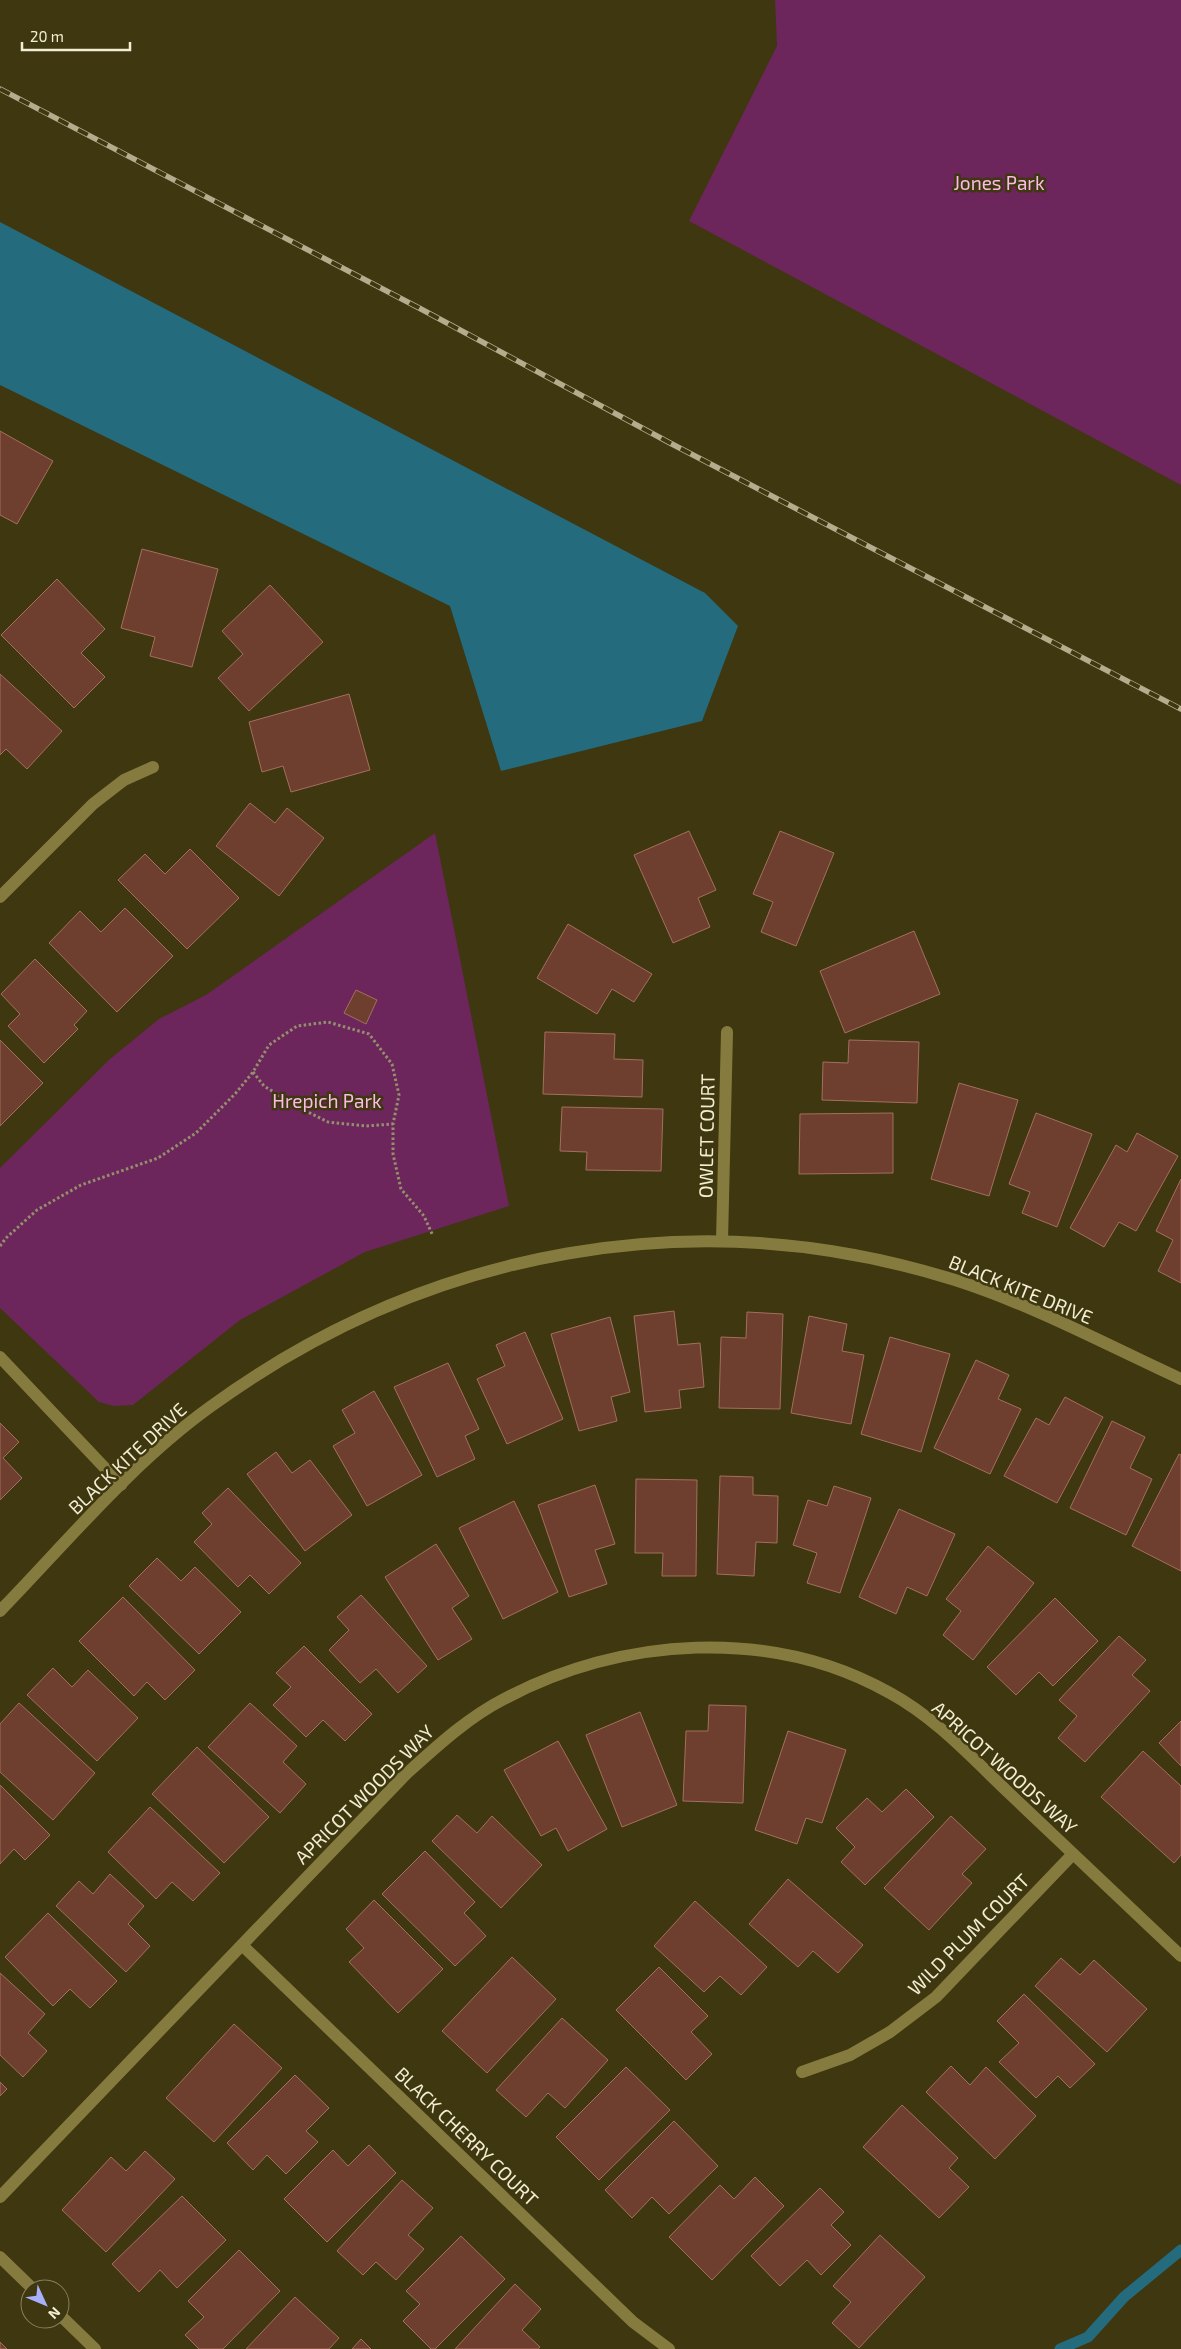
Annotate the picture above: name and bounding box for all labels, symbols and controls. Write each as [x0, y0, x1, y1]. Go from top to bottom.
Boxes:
scale bar [22, 20, 130, 52]
text: 20 m [30, 27, 64, 45]
park label: Jones Park [953, 171, 1045, 194]
street label: OWLET COURT [693, 1074, 719, 1198]
park label: Hrepich Park [272, 1089, 382, 1112]
street label: BLACK KITE DRIVE [946, 1250, 1096, 1328]
street label: BLACK KITE DRIVE [63, 1397, 191, 1519]
street label: APRICOT WOODS WAY [928, 1696, 1082, 1838]
street label: APRICOT WOODS WAY [290, 1720, 438, 1868]
street label: WILD PLUM COURT [902, 1868, 1034, 2000]
street label: BLACK CHERRY COURT [391, 2062, 543, 2210]
north arrow [20, 2279, 70, 2329]
text: N [45, 2304, 64, 2323]

